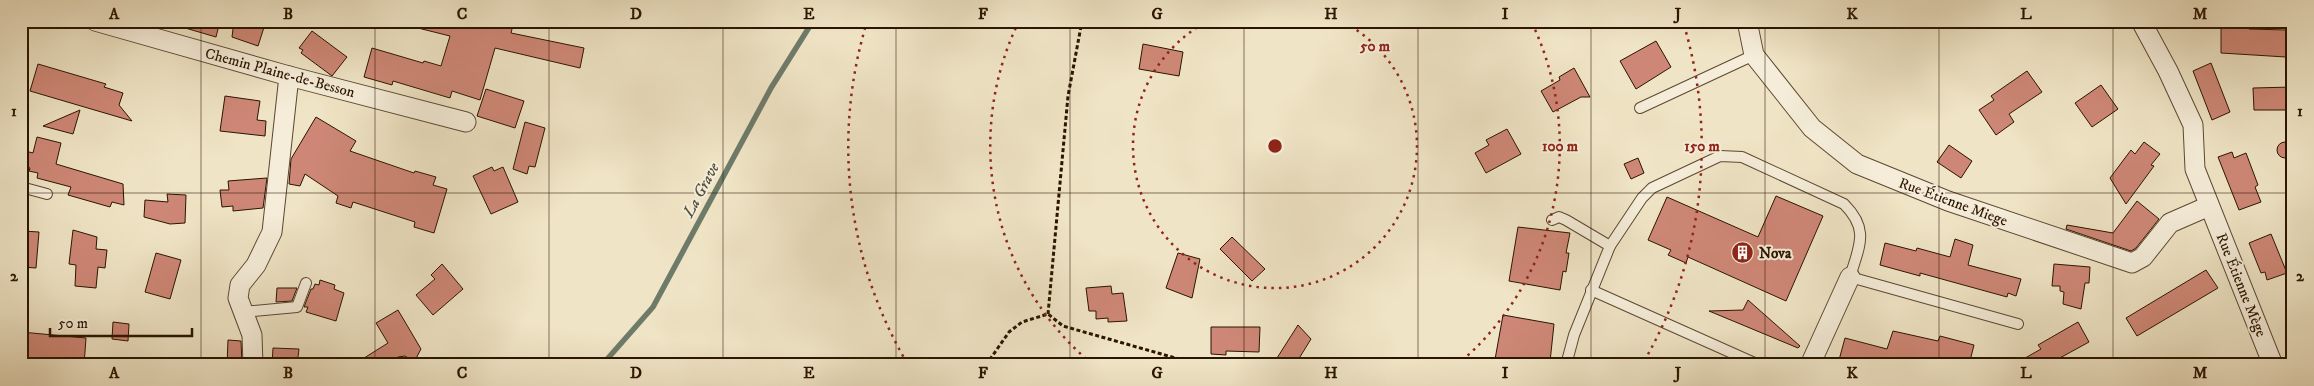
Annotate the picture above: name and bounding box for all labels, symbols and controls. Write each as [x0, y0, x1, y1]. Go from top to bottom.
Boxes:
text: A [108, 4, 120, 24]
text: B [283, 4, 293, 24]
text: C [457, 4, 467, 24]
text: D [630, 4, 642, 24]
text: E [803, 4, 815, 24]
text: F [978, 4, 988, 24]
text: G [1151, 4, 1163, 24]
text: H [1324, 4, 1338, 24]
text: I [1502, 4, 1509, 24]
text: J [1673, 4, 1682, 24]
text: K [1846, 4, 1858, 24]
text: L [2020, 4, 2032, 24]
text: M [2193, 4, 2208, 24]
text: 50 m [1359, 37, 1391, 56]
street label: Chemin Plaine-de-Besson [203, 44, 357, 102]
text: 1 [11, 101, 17, 121]
text: 1 [2297, 101, 2303, 121]
centre of rings [1266, 137, 1284, 155]
text: 100 m [1542, 137, 1579, 156]
text: 150 m [1684, 137, 1720, 156]
water label: La Grave [678, 159, 724, 222]
street label: Rue Étienne Miege [1896, 173, 2010, 231]
street label: Rue Étienne Mège [2212, 230, 2270, 340]
building icon: Nova [1731, 241, 1755, 265]
place label: Nova [1759, 244, 1792, 263]
text: 2 [10, 266, 19, 286]
text: 2 [2296, 266, 2305, 286]
scale bar [50, 306, 192, 338]
text: 50 m [58, 314, 88, 333]
text: A [108, 363, 120, 383]
text: B [283, 363, 293, 383]
text: C [457, 363, 467, 383]
text: D [630, 363, 642, 383]
text: E [803, 363, 815, 383]
text: F [978, 363, 988, 383]
text: G [1151, 363, 1163, 383]
text: H [1324, 363, 1338, 383]
text: I [1502, 363, 1509, 383]
text: J [1673, 363, 1682, 383]
text: K [1846, 363, 1858, 383]
text: L [2020, 363, 2032, 383]
text: M [2193, 363, 2208, 383]

